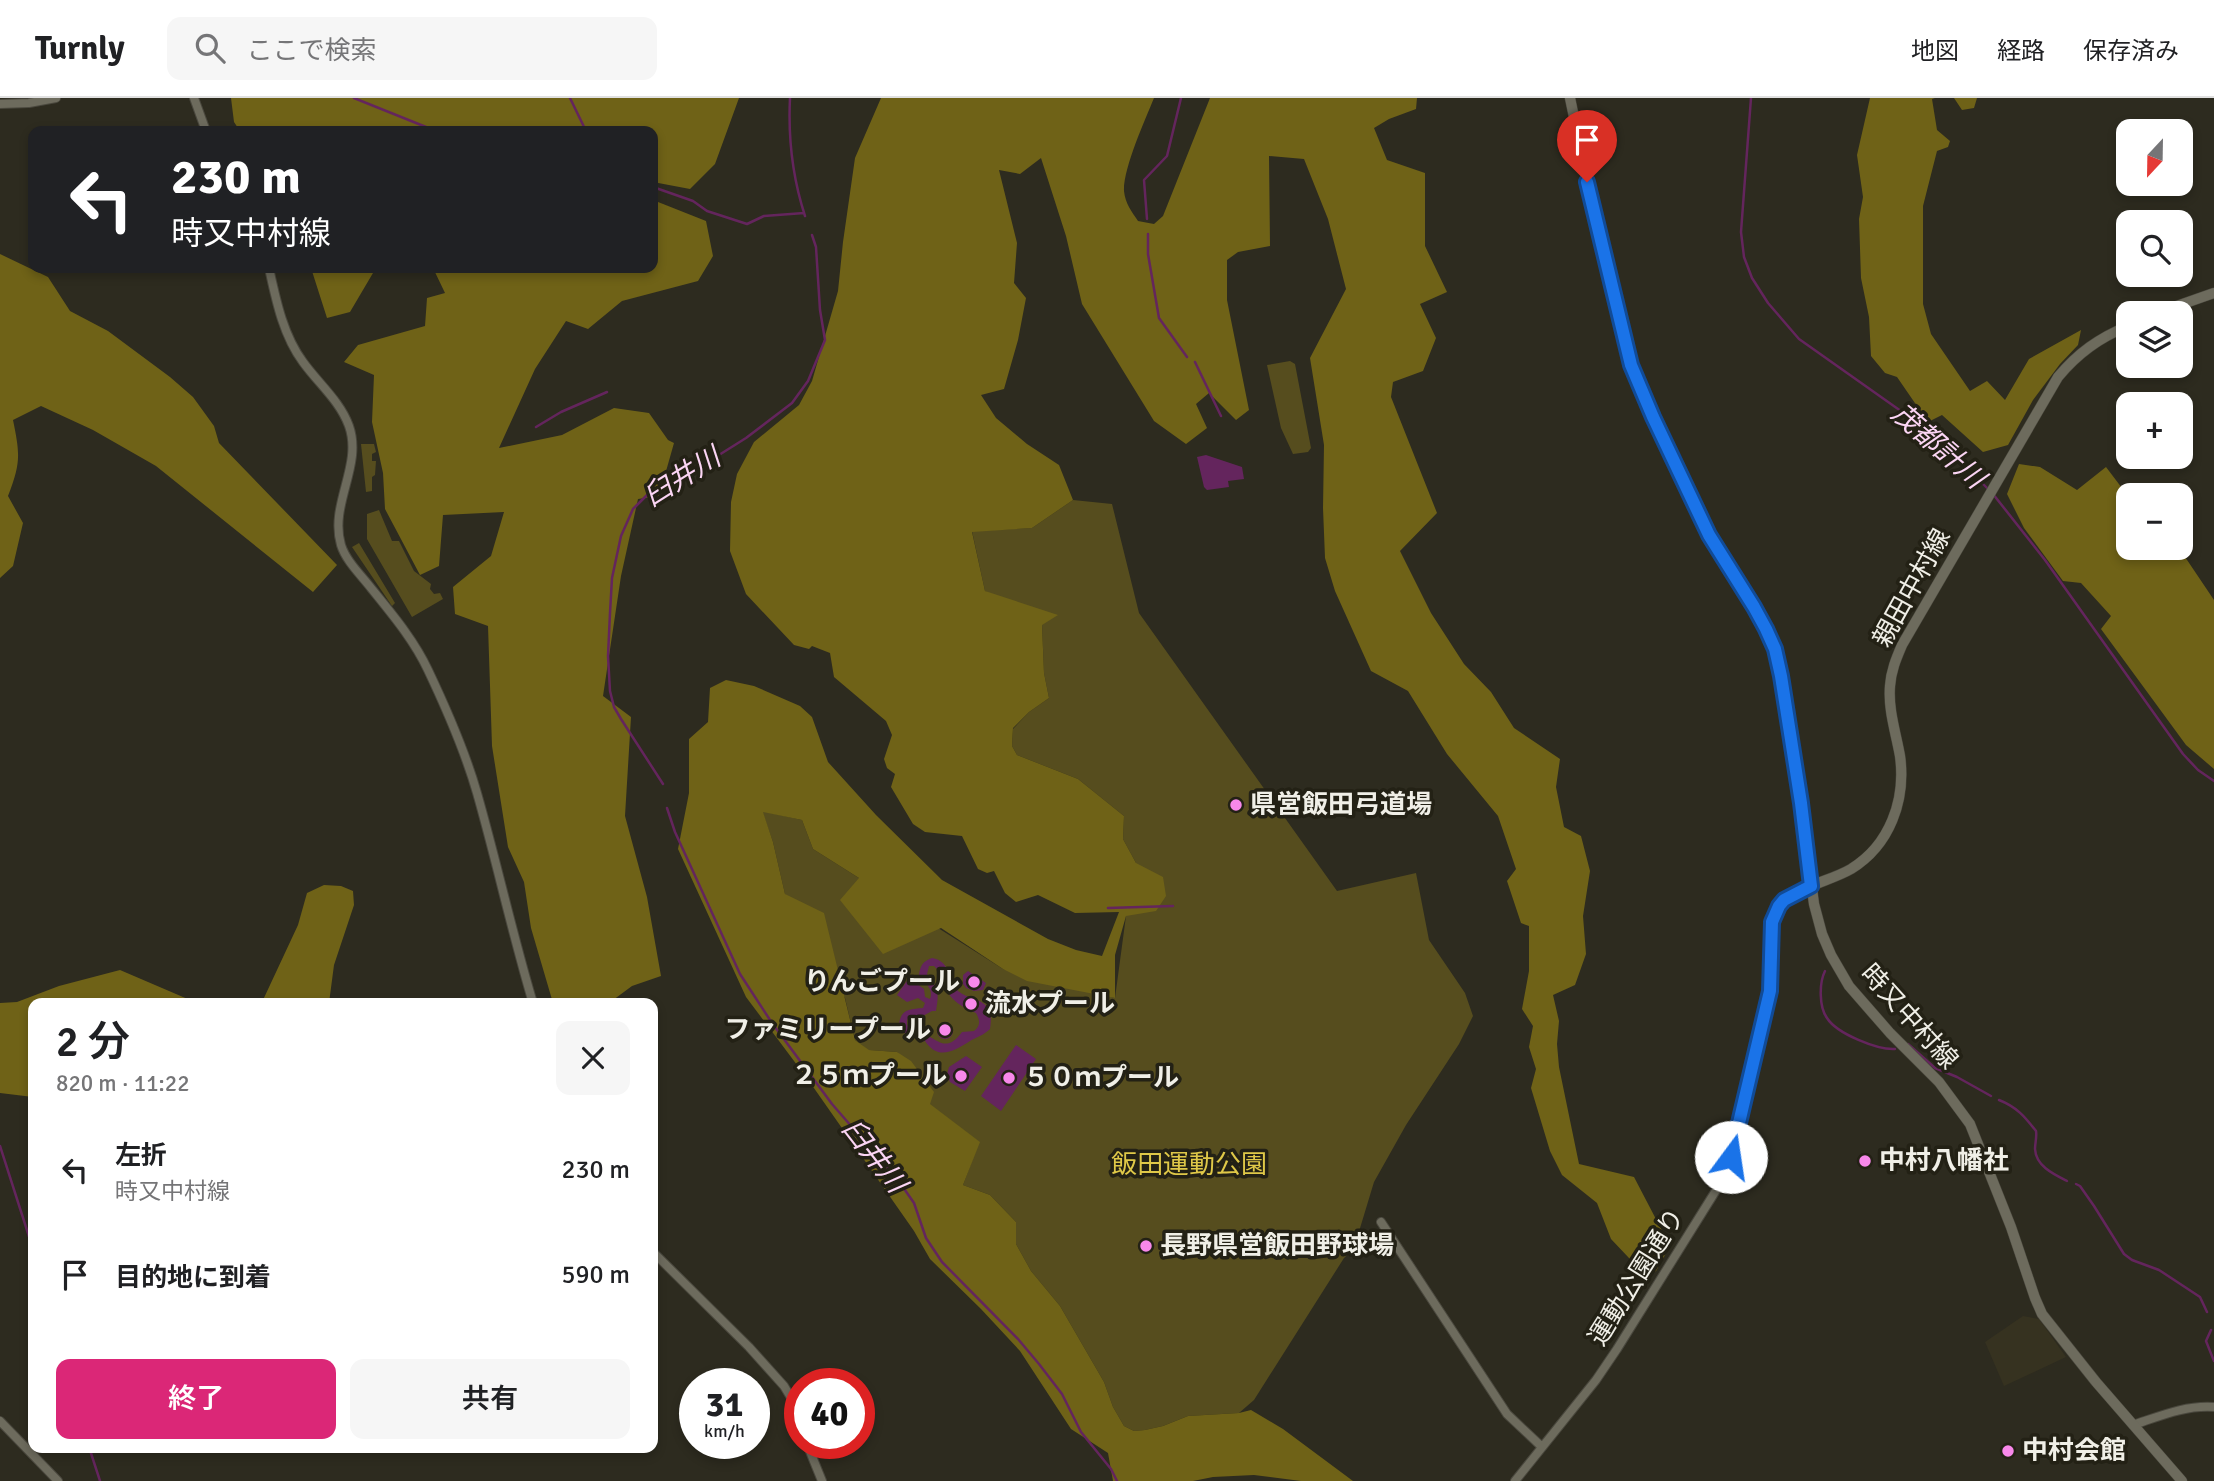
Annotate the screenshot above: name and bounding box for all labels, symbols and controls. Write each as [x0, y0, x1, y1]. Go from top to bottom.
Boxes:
search box [167, 17, 657, 80]
text: Turnly [35, 28, 125, 69]
icon: search [191, 29, 229, 67]
text: ここで検索 [247, 35, 377, 67]
text: 地図 [1911, 36, 1959, 66]
text: 経路 [1997, 36, 2045, 66]
text: 保存済み [2083, 36, 2179, 66]
pin [1557, 110, 1617, 182]
north arrow [2116, 119, 2193, 196]
map controls [2116, 119, 2193, 560]
icon: arrive [1568, 121, 1606, 159]
text: 230 m [171, 147, 301, 207]
icon: left [56, 154, 147, 245]
button: search [2116, 210, 2193, 287]
text: 時又中村線 [171, 214, 331, 253]
button: layers [2116, 301, 2193, 378]
button: + [2116, 392, 2193, 469]
water label: 茂都計川 [1885, 396, 1994, 498]
water label: 臼井川 [637, 439, 729, 514]
button: − [2116, 483, 2193, 560]
street label: 親田中村線 [1866, 523, 1958, 653]
place label: 県営飯田弓道場 [1250, 789, 1432, 821]
marker: 県営飯田弓道場 [1228, 797, 1244, 813]
street label: 時又中村線 [1854, 958, 1964, 1076]
place label: りんごプール [804, 966, 960, 998]
marker: りんごプール [966, 974, 982, 990]
place label: 流水プール [985, 988, 1115, 1020]
marker: 流水プール [963, 996, 979, 1012]
place label: ファミリープール [725, 1014, 931, 1046]
text: 2 分 [56, 1017, 130, 1068]
button: close [556, 1021, 630, 1095]
marker: ファミリープール [937, 1022, 953, 1038]
place label: ２５ｍプール [791, 1060, 947, 1092]
place label: ５０ｍプール [1023, 1062, 1179, 1094]
marker: ２５ｍプール [953, 1068, 969, 1084]
text: 820 m · 11:22 [56, 1069, 190, 1098]
marker: ５０ｍプール [1001, 1070, 1017, 1086]
water label: 臼井川 [835, 1112, 915, 1202]
position arrow [1694, 1120, 1768, 1194]
text: 左折 [115, 1140, 167, 1172]
place label: 中村八幡社 [1879, 1145, 2009, 1177]
park label: 飯田運動公園 [1111, 1149, 1267, 1181]
icon: left [56, 1151, 94, 1189]
marker: 中村八幡社 [1857, 1153, 1873, 1169]
text: 230 m [561, 1154, 630, 1186]
text: 時又中村線 [115, 1177, 230, 1206]
street label: 運動公園通り [1582, 1202, 1692, 1352]
place label: 長野県営飯田野球場 [1160, 1230, 1394, 1262]
marker: 長野県営飯田野球場 [1138, 1238, 1154, 1254]
icon: arrive [56, 1256, 94, 1294]
text: 590 m [561, 1259, 630, 1291]
text: 目的地に到着 [115, 1262, 271, 1294]
button: 終了 [56, 1359, 336, 1439]
button: 共有 [350, 1359, 630, 1439]
speed limit sign: 40 [784, 1368, 875, 1459]
text: 31 [706, 1383, 743, 1426]
text: km/h [704, 1420, 745, 1442]
place label: 中村会館 [2022, 1435, 2126, 1467]
marker: 中村会館 [2000, 1443, 2016, 1459]

